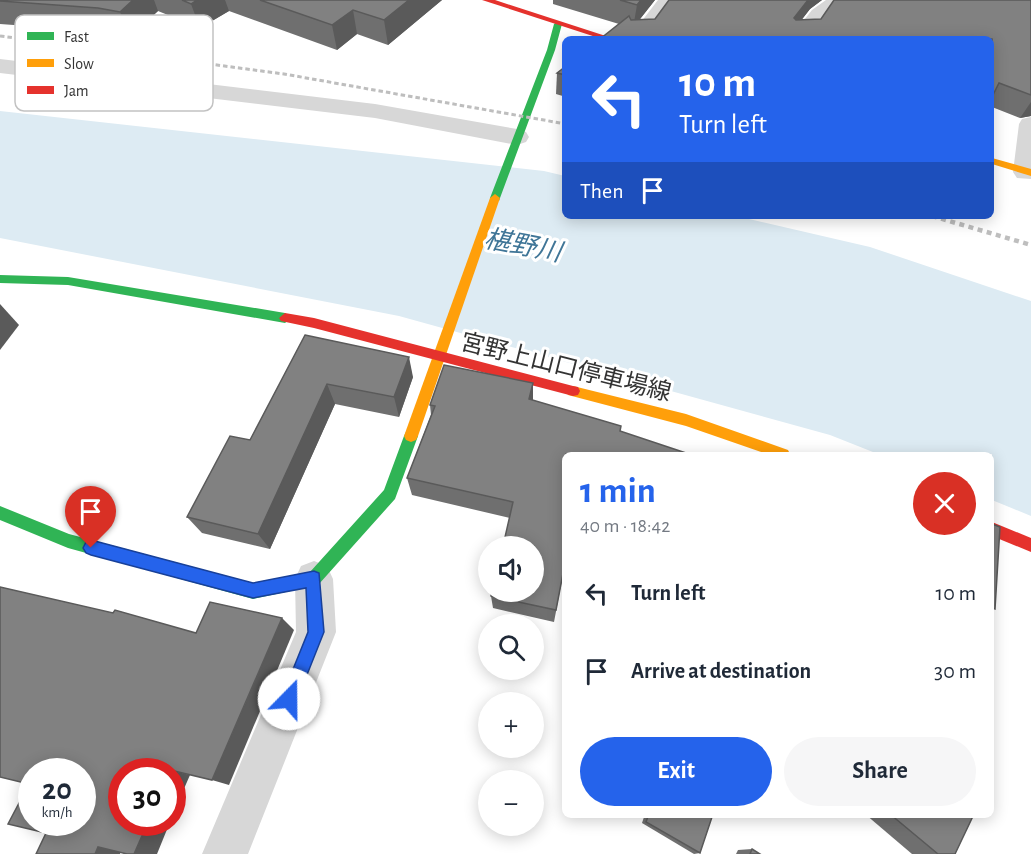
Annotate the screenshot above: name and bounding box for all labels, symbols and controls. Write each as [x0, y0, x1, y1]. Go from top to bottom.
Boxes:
legend [15, 15, 213, 111]
text: Fast [64, 29, 89, 45]
text: Slow [64, 56, 94, 72]
icon: left [580, 60, 658, 138]
text: 10 m [679, 62, 756, 104]
text: Jam [64, 83, 89, 99]
text: Turn left [679, 111, 767, 138]
icon: arrive [636, 174, 669, 207]
text: Then [580, 180, 624, 202]
water label: 椹野川 [482, 225, 567, 267]
street label: 宮野上山口停車場線 [458, 328, 674, 406]
button: close [913, 472, 976, 535]
text: 1 min [580, 473, 656, 509]
pin [65, 486, 116, 548]
icon: arrive [74, 495, 107, 528]
text: 40 m · 18:42 [580, 516, 670, 536]
map controls [478, 536, 544, 836]
button: sound [478, 536, 544, 602]
icon: left [580, 577, 613, 610]
text: Turn left [631, 582, 705, 604]
text: 10 m [936, 582, 976, 604]
button: search [478, 614, 544, 680]
icon: arrive [580, 655, 613, 688]
text: Arrive at destination [631, 660, 811, 682]
text: 30 m [934, 660, 976, 682]
position arrow [257, 667, 321, 731]
button: + [478, 692, 544, 758]
button: Exit [580, 737, 772, 806]
button: Share [784, 737, 976, 806]
speed limit sign: 30 [108, 758, 186, 836]
button: − [478, 770, 544, 836]
text: 20 [42, 775, 72, 805]
text: km/h [42, 805, 72, 820]

